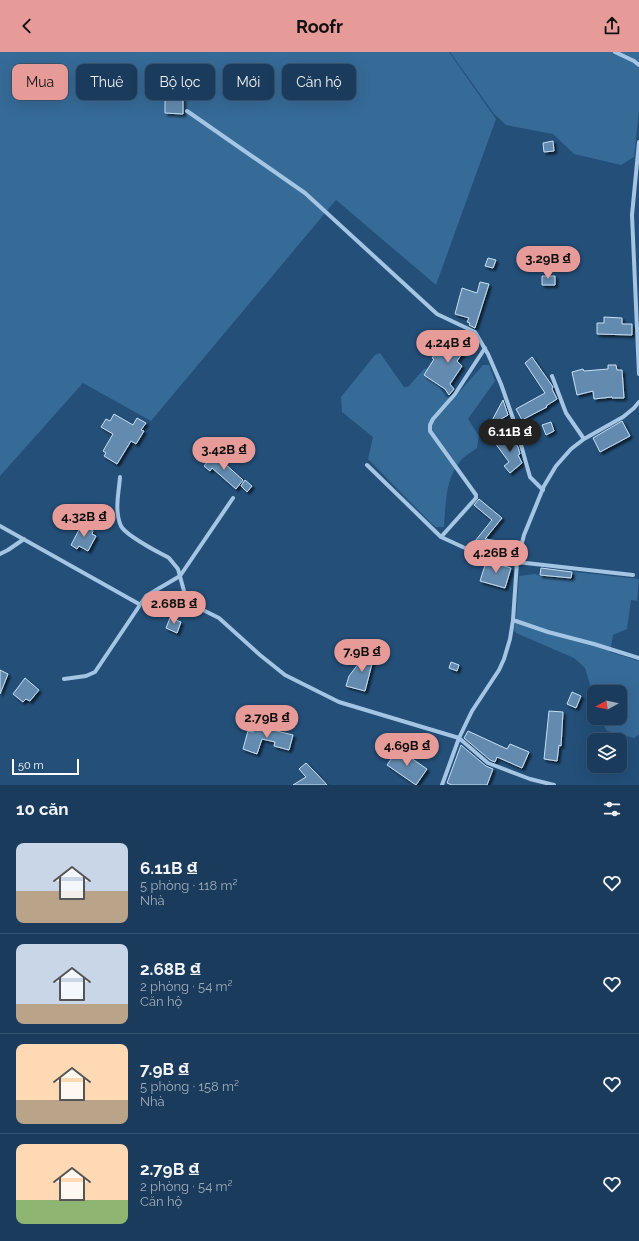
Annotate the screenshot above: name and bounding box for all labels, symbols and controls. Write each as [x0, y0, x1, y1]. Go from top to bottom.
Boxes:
icon: back [16, 15, 38, 37]
icon: share [601, 15, 623, 37]
text: Roofr [296, 16, 343, 37]
chip: Mua [12, 64, 68, 100]
chip: Thuê [76, 64, 137, 100]
chip: Bộ lọc [145, 64, 215, 100]
chip: Mới [223, 64, 274, 100]
chip: Căn hộ [282, 64, 356, 100]
pin: 3.29B ₫ [511, 246, 585, 280]
text: 3.29B ₫ [525, 251, 571, 266]
pin: 4.24B ₫ [411, 330, 485, 364]
text: 4.24B ₫ [425, 335, 471, 350]
pin: 6.11B ₫ [473, 419, 547, 453]
text: 6.11B ₫ [488, 424, 532, 439]
pin: 3.42B ₫ [187, 437, 261, 471]
text: 3.42B ₫ [201, 442, 247, 457]
pin: 4.32B ₫ [47, 504, 121, 538]
text: 4.32B ₫ [61, 509, 107, 524]
pin: 4.26B ₫ [459, 540, 533, 574]
text: 4.26B ₫ [473, 545, 519, 560]
pin: 2.68B ₫ [137, 591, 211, 625]
text: 2.68B ₫ [151, 596, 197, 611]
pin: 7.9B ₫ [329, 639, 395, 673]
text: 7.9B ₫ [343, 644, 381, 659]
north arrow [587, 685, 627, 725]
map controls [587, 685, 627, 773]
pin: 2.79B ₫ [230, 705, 304, 739]
text: 2.79B ₫ [244, 710, 290, 725]
pin: 4.69B ₫ [370, 733, 444, 767]
button: layers [587, 733, 627, 773]
text: 4.69B ₫ [384, 738, 430, 753]
scale bar [12, 757, 79, 776]
text: 50 m [18, 759, 44, 772]
icon: filters [601, 798, 623, 820]
text: 10 căn [16, 799, 69, 819]
text: 6.11B ₫ [140, 858, 198, 878]
icon: home [48, 859, 96, 907]
icon: heart [601, 872, 623, 894]
text: 5 phòng · 118 m² [140, 878, 238, 893]
text: Nhà [140, 893, 165, 908]
text: 2.68B ₫ [140, 959, 201, 979]
icon: home [48, 960, 96, 1008]
icon: heart [601, 973, 623, 995]
text: 2 phòng · 54 m² [140, 979, 233, 994]
text: Căn hộ [140, 994, 182, 1009]
text: 7.9B ₫ [140, 1059, 189, 1079]
icon: home [48, 1060, 96, 1108]
icon: heart [601, 1073, 623, 1095]
text: 5 phòng · 158 m² [140, 1079, 239, 1094]
text: Nhà [140, 1094, 165, 1109]
text: 2.79B ₫ [140, 1159, 199, 1179]
icon: home [48, 1160, 96, 1208]
icon: heart [601, 1173, 623, 1195]
text: 2 phòng · 54 m² [140, 1179, 233, 1194]
text: Căn hộ [140, 1194, 182, 1209]

